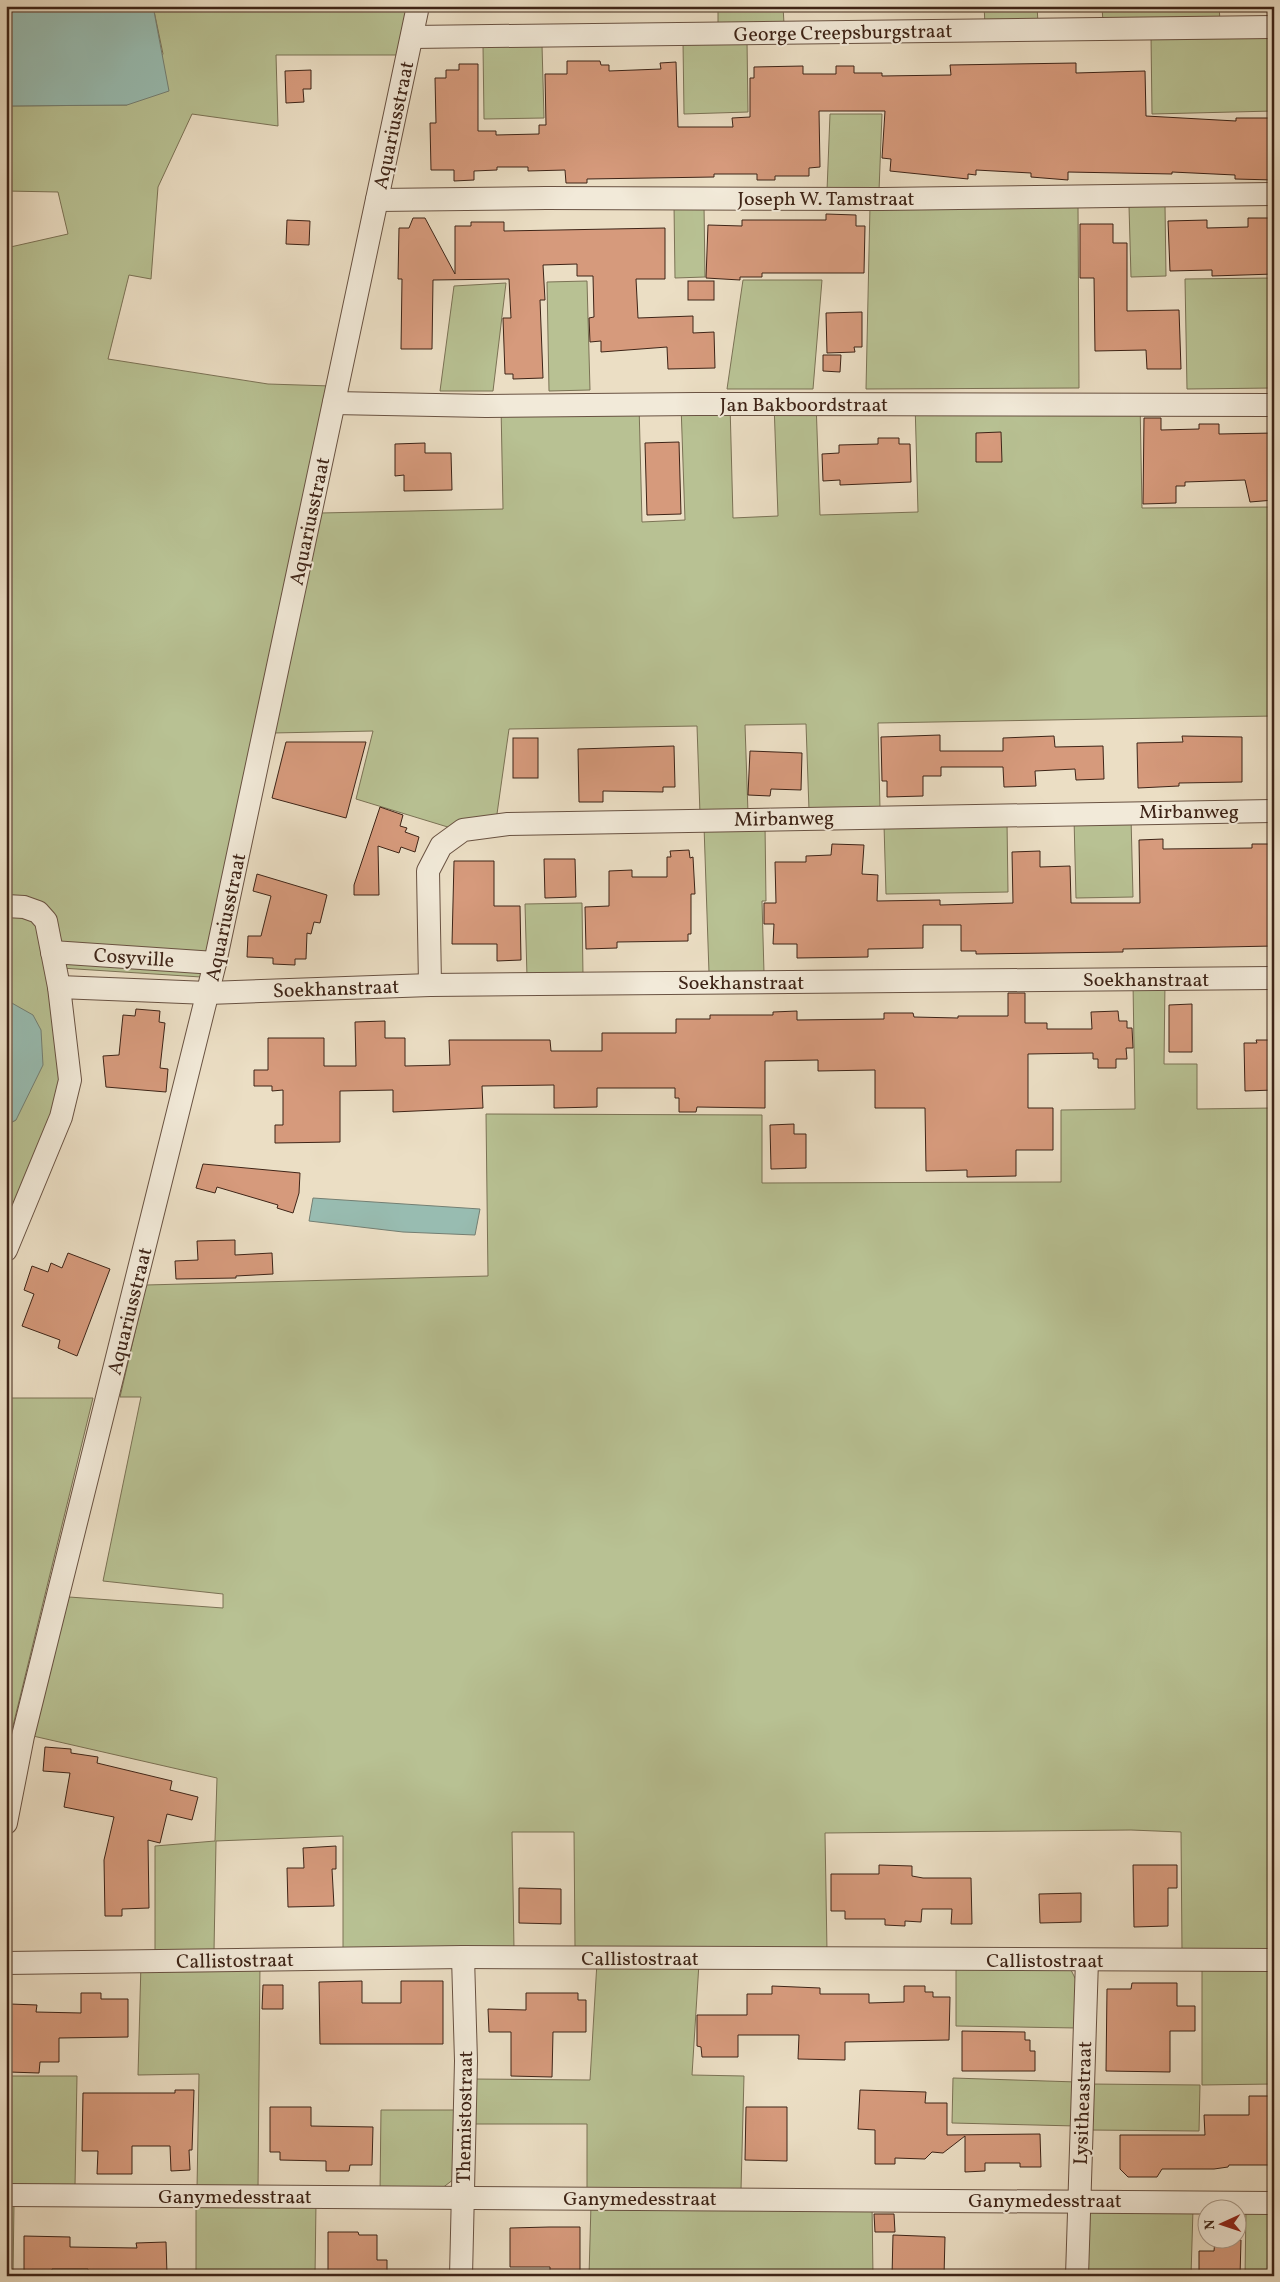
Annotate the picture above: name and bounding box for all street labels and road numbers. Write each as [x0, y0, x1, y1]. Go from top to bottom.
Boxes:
street label: George Creepsburgstraat [733, 18, 953, 50]
street label: Aquariusstraat [368, 59, 422, 192]
street label: Joseph W. Tamstraat [737, 186, 915, 214]
street label: Jan Bakboordstraat [720, 392, 888, 420]
street label: Aquariusstraat [284, 455, 338, 588]
street label: Mirbanweg [1139, 799, 1239, 827]
street label: Mirbanweg [734, 805, 834, 835]
street label: Aquariusstraat [200, 851, 254, 984]
street label: Cosyville [93, 942, 175, 976]
street label: Soekhanstraat [1083, 967, 1209, 995]
street label: Soekhanstraat [678, 970, 804, 998]
street label: Soekhanstraat [272, 974, 400, 1006]
street label: Aquariusstraat [102, 1245, 160, 1378]
street label: Callistostraat [581, 1946, 699, 1974]
street label: Callistostraat [176, 1947, 294, 1977]
street label: Callistostraat [986, 1948, 1104, 1976]
street label: Lysitheastraat [1068, 2041, 1100, 2166]
street label: Themistostraat [451, 2050, 481, 2184]
street label: Ganymedesstraat [158, 2184, 312, 2212]
street label: Ganymedesstraat [563, 2186, 717, 2214]
street label: Ganymedesstraat [968, 2188, 1122, 2216]

